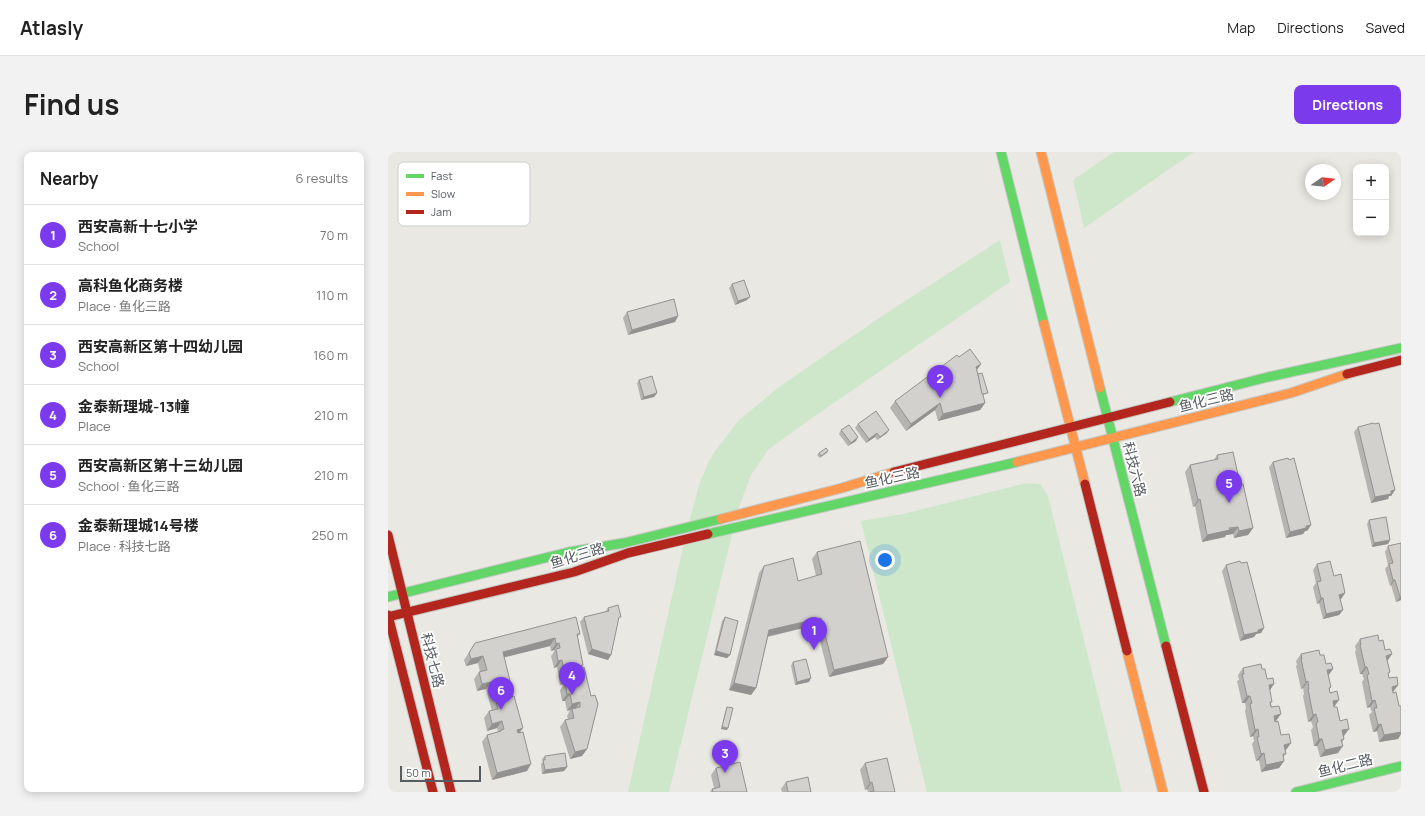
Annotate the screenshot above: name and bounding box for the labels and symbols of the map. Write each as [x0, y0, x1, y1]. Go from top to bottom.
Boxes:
legend [398, 162, 530, 226]
north arrow [1305, 164, 1341, 200]
text: Fast [431, 168, 453, 183]
text: Slow [431, 186, 456, 201]
text: Jam [431, 204, 452, 219]
pin: 2 [927, 365, 953, 398]
street label: 鱼化三路 [1177, 384, 1235, 416]
street label: 科技六路 [1119, 440, 1151, 498]
street label: 鱼化三路 [863, 462, 921, 492]
pin: 5 [1216, 470, 1242, 503]
street label: 鱼化三路 [547, 538, 607, 572]
your location [875, 550, 895, 570]
pin: 1 [801, 617, 827, 650]
street label: 科技七路 [417, 631, 449, 689]
pin: 4 [559, 662, 585, 695]
pin: 6 [488, 677, 514, 710]
pin: 3 [712, 740, 738, 773]
street label: 鱼化二路 [1316, 749, 1374, 781]
scale bar [400, 764, 481, 783]

